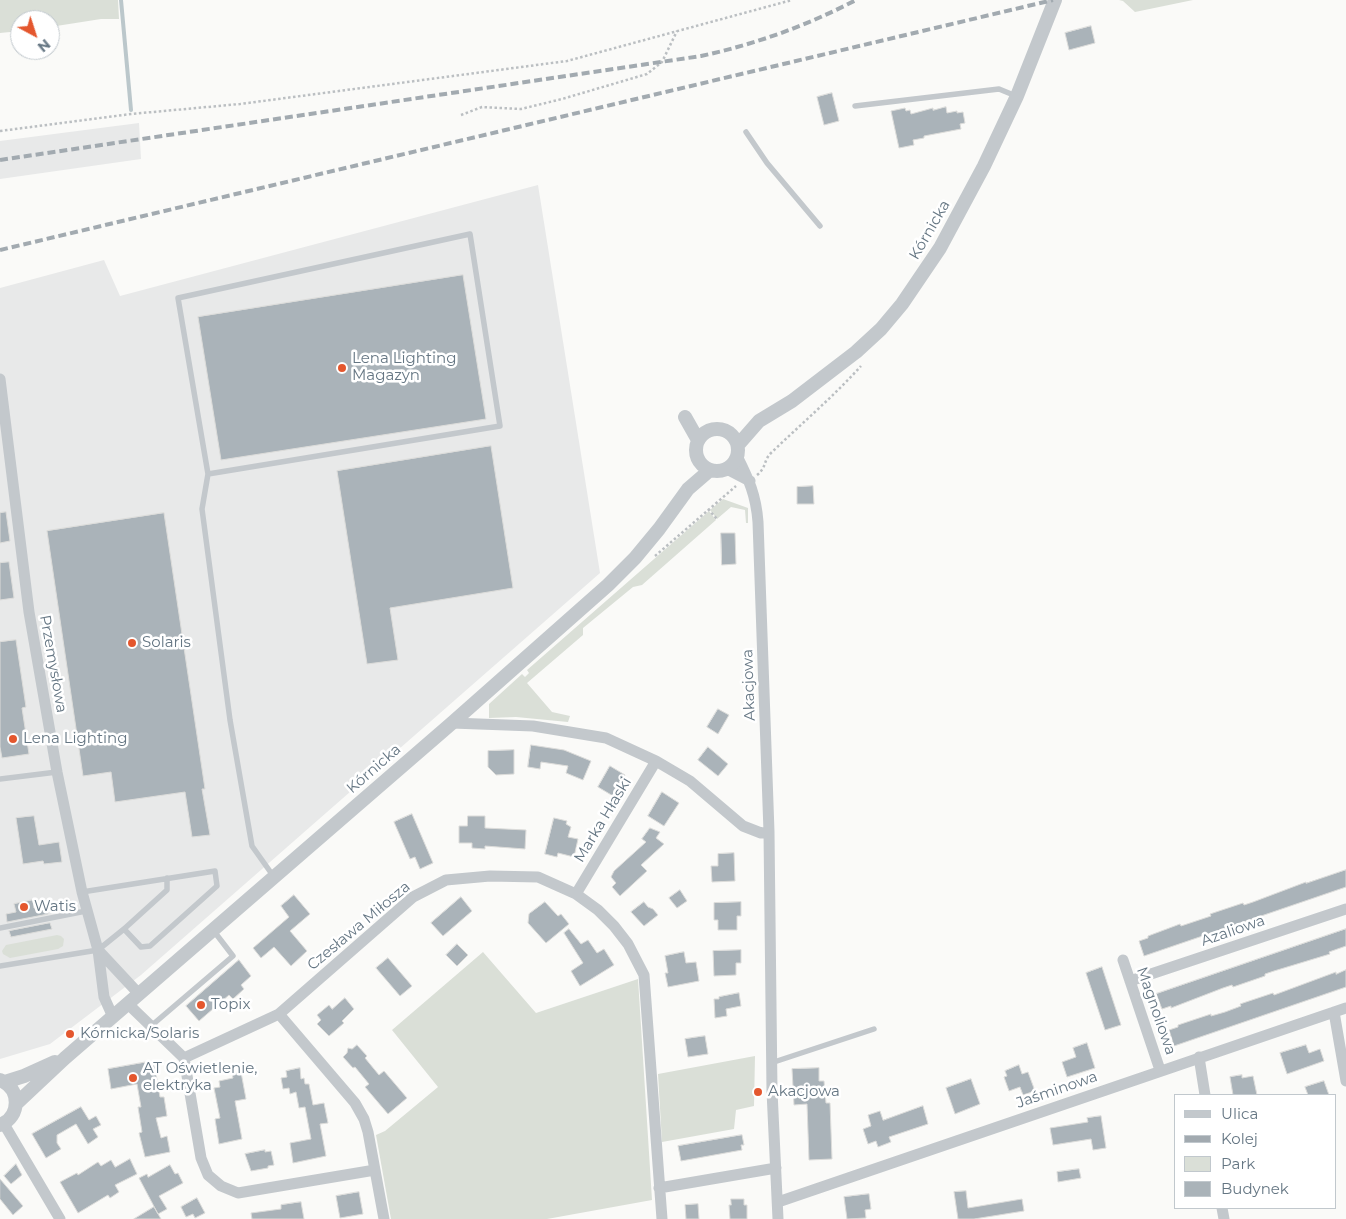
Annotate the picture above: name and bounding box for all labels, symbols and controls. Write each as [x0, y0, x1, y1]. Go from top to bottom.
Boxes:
north arrow [10, 10, 60, 60]
text: N [34, 35, 54, 56]
street label: Kórnicka [906, 197, 954, 263]
place label: Lena Lighting Magazyn [352, 350, 457, 385]
marker: Lena Lighting Magazyn [336, 362, 348, 374]
street label: Przemysłowa [36, 614, 70, 714]
place label: Solaris [142, 634, 191, 652]
marker: Solaris [126, 637, 138, 649]
street label: Akacjowa [739, 649, 759, 721]
place label: Lena Lighting [23, 730, 128, 748]
marker: Lena Lighting [7, 733, 19, 745]
street label: Kórnicka [343, 741, 405, 797]
street label: Marka Hłaski [571, 774, 635, 866]
street label: Czesława Miłosza [304, 878, 414, 974]
place label: Watis [34, 898, 76, 916]
marker: Watis [18, 901, 30, 913]
street label: Azaliowa [1199, 912, 1267, 950]
street label: Magnoliowa [1133, 965, 1179, 1057]
place label: Topix [211, 996, 250, 1014]
marker: Topix [195, 999, 207, 1011]
place label: Kórnicka/Solaris [80, 1025, 199, 1043]
marker: Kórnicka/Solaris [64, 1028, 76, 1040]
place label: AT Oświetlenie, elektryka [143, 1060, 257, 1095]
street label: Jaśminowa [1014, 1068, 1100, 1112]
marker: AT Oświetlenie, elektryka [127, 1072, 139, 1084]
place label: Akacjowa [768, 1083, 840, 1101]
marker: Akacjowa [752, 1086, 764, 1098]
legend [1174, 1094, 1336, 1209]
text: Ulica [1221, 1104, 1258, 1123]
text: Kolej [1221, 1129, 1258, 1148]
text: Park [1221, 1154, 1255, 1173]
text: Budynek [1221, 1179, 1289, 1198]

